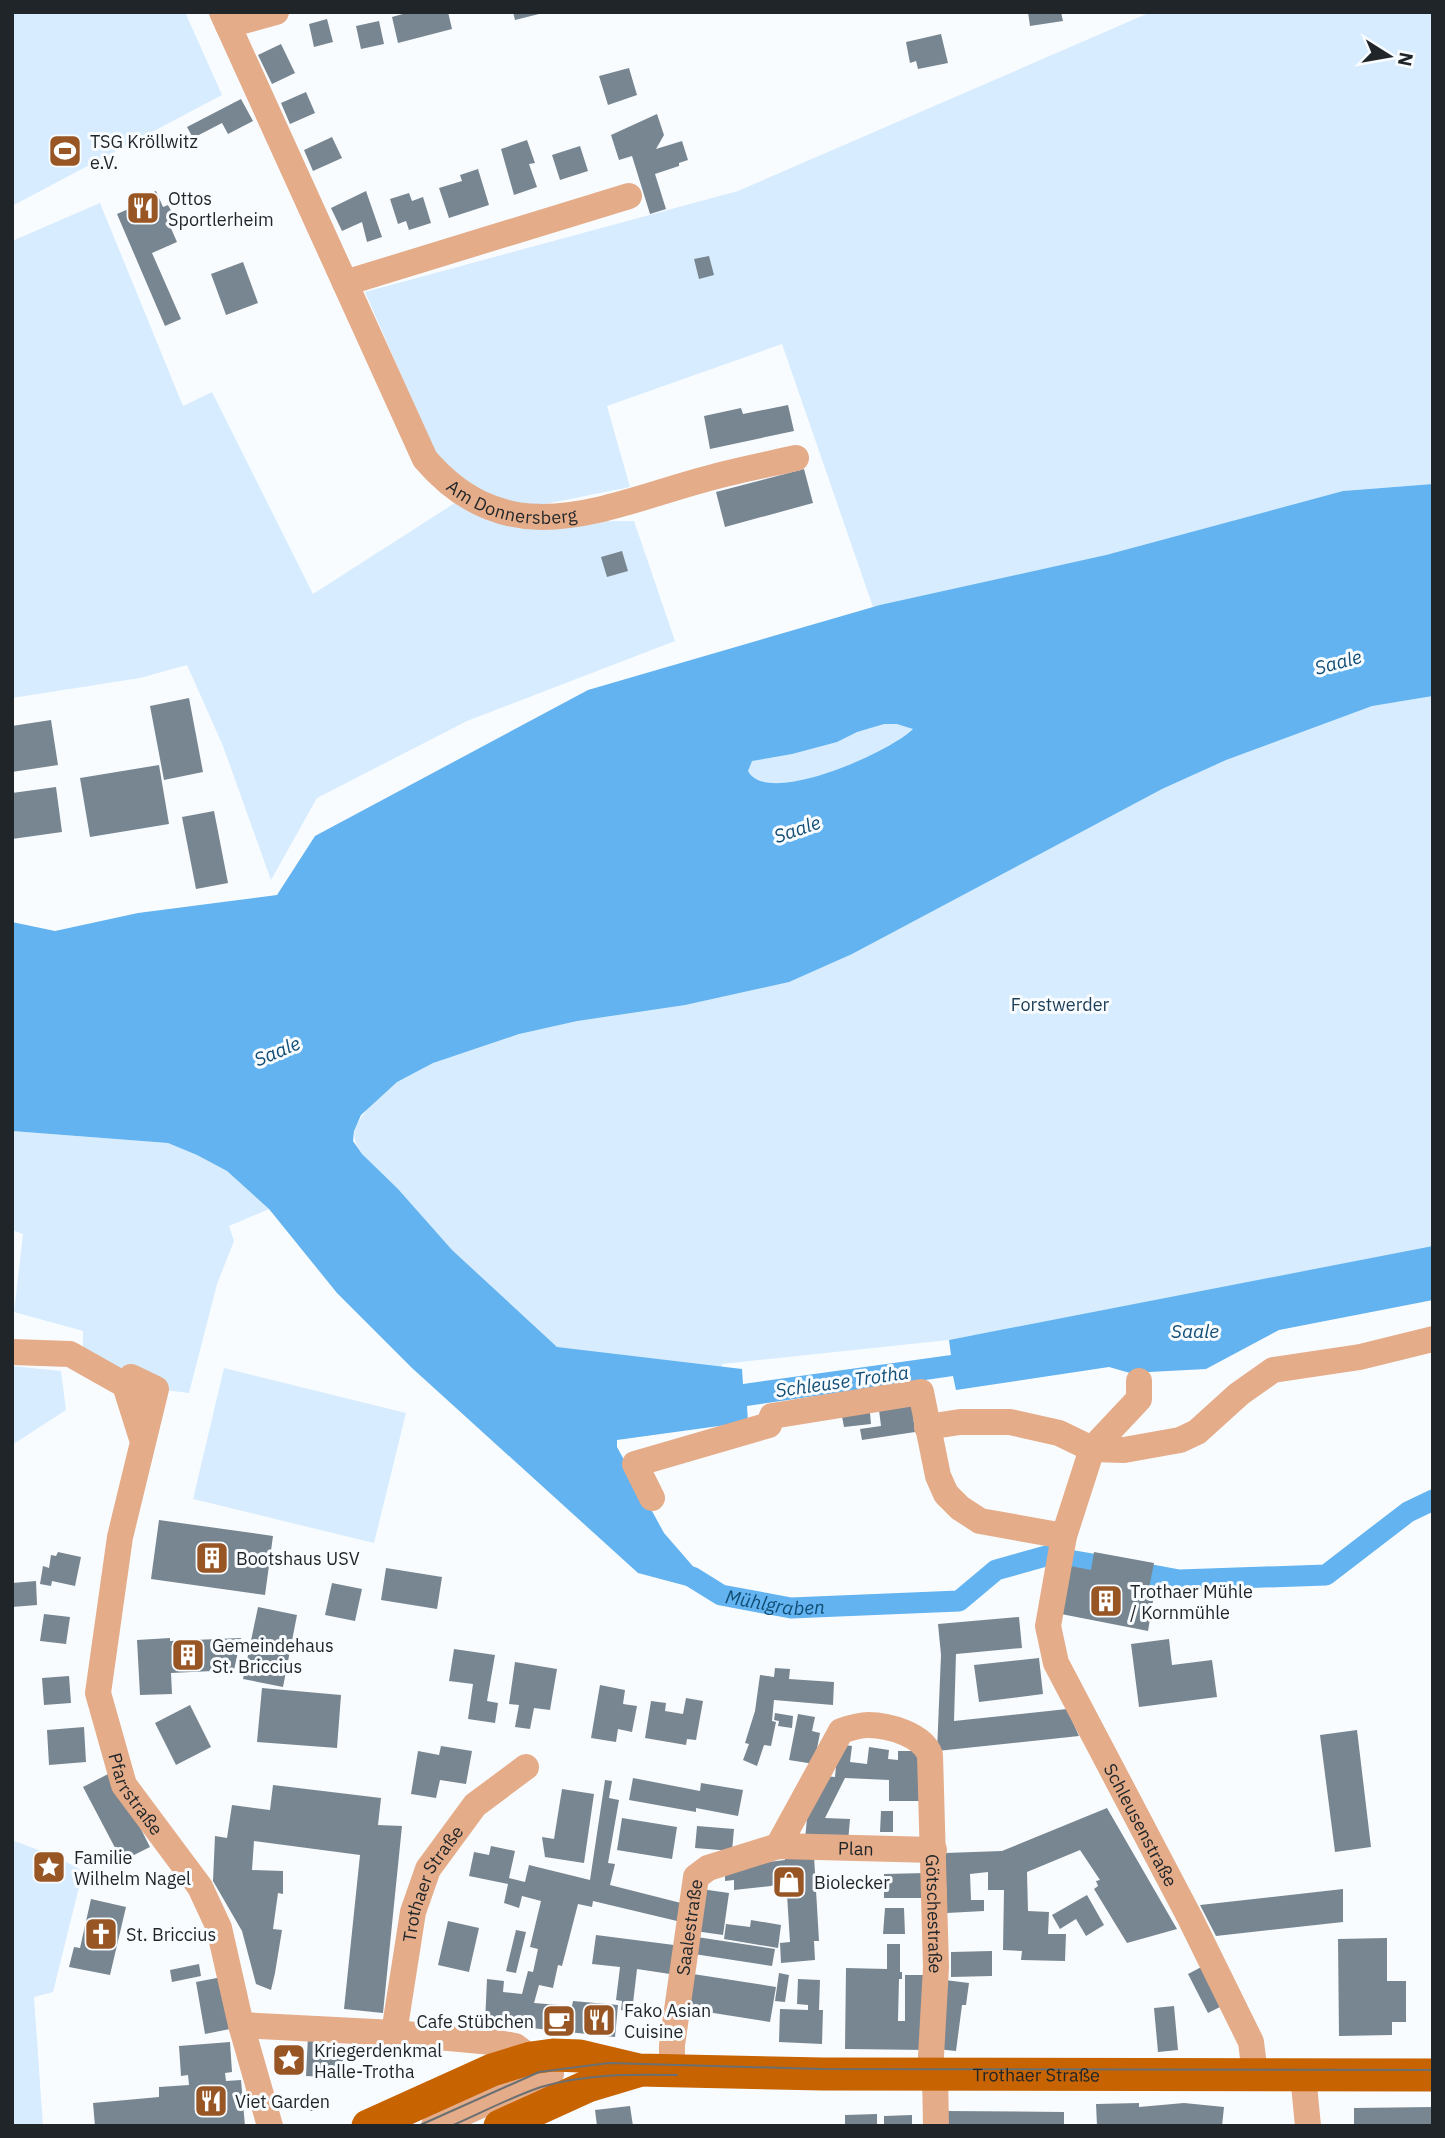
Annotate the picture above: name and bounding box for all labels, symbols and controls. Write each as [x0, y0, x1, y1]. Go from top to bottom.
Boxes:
north arrow [1354, 21, 1424, 91]
text: N [1393, 50, 1419, 68]
place label: TSG Kröllwitz e.V. [90, 130, 198, 174]
sports icon: TSG Kröllwitz e.V. [46, 132, 84, 170]
place label: Ottos Sportlerheim [168, 187, 274, 231]
restaurant icon: Ottos Sportlerheim [124, 189, 162, 227]
street label: Am Donnersberg [442, 474, 579, 528]
water label: Saale [1312, 644, 1364, 680]
water label: Saale [770, 810, 824, 848]
park label: Forstwerder [1011, 993, 1110, 1016]
water label: Saale [250, 1030, 304, 1071]
water label: Saale [1171, 1319, 1219, 1343]
water label: Schleuse Trotha [774, 1360, 910, 1402]
building icon: Bootshaus USV [193, 1539, 231, 1577]
place label: Bootshaus USV [236, 1547, 360, 1570]
place label: Trothaer Mühle / Kornmühle [1130, 1580, 1253, 1624]
building icon: Trothaer Mühle / Kornmühle [1087, 1582, 1125, 1620]
water label: Mühlgraben [724, 1584, 825, 1620]
place label: Gemeindehaus St. Briccius [212, 1634, 334, 1678]
building icon: Gemeindehaus St. Briccius [169, 1636, 207, 1674]
street label: Pfarrstraße [104, 1750, 169, 1839]
street label: Schleusenstraße [1099, 1759, 1183, 1891]
street label: Trothaer Straße [397, 1820, 468, 1944]
street label: Plan [838, 1836, 874, 1860]
place label: Familie Wilhelm Nagel [74, 1846, 191, 1890]
place icon: Familie Wilhelm Nagel [30, 1848, 68, 1886]
street label: Götschestraße [921, 1854, 948, 1974]
shop icon: Biolecker [770, 1863, 808, 1901]
place label: Biolecker [814, 1871, 890, 1894]
street label: Saalestraße [671, 1877, 707, 1977]
church icon: St. Briccius [82, 1915, 120, 1953]
place label: St. Briccius [126, 1923, 216, 1946]
place label: Fako Asian Cuisine [624, 1999, 711, 2043]
restaurant icon: Fako Asian Cuisine [580, 2001, 618, 2039]
cafe icon: Cafe Stübchen [540, 2002, 578, 2040]
place label: Cafe Stübchen [416, 2010, 534, 2033]
place label: Kriegerdenkmal Halle-Trotha [314, 2039, 442, 2083]
place icon: Kriegerdenkmal Halle-Trotha [270, 2041, 308, 2079]
street label: Trothaer Straße [972, 2063, 1100, 2086]
restaurant icon: Viet Garden [192, 2082, 230, 2120]
place label: Viet Garden [235, 2090, 330, 2113]

